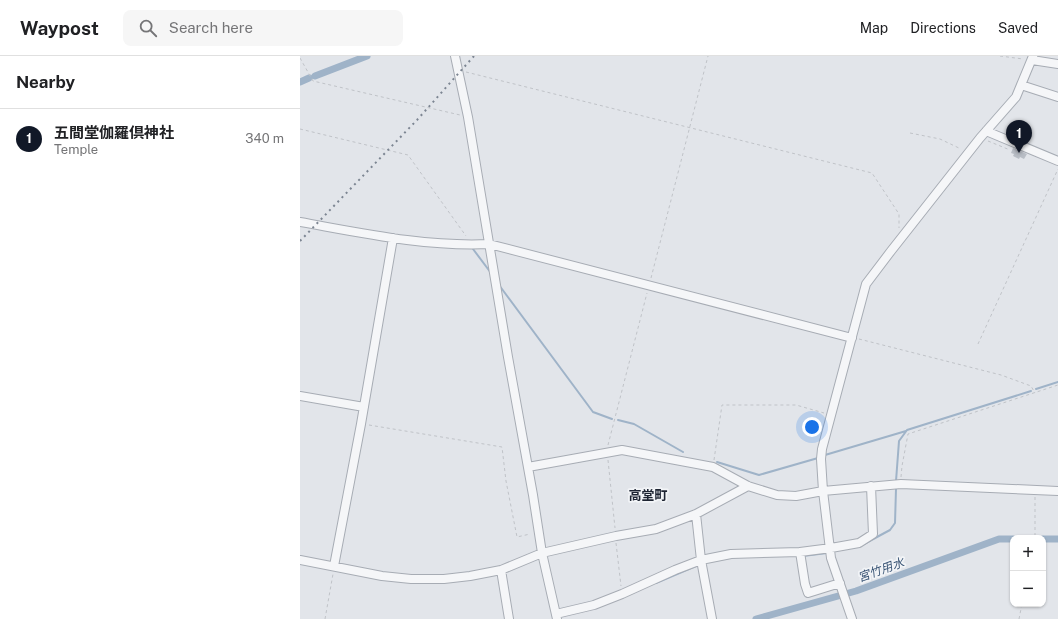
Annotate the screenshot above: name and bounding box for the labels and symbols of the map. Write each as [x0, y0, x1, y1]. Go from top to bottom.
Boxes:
pin: 1 [1006, 120, 1032, 153]
your location [802, 417, 822, 437]
district label: 高堂町 [628, 488, 668, 503]
water label: 宮竹用水 [856, 555, 908, 585]

